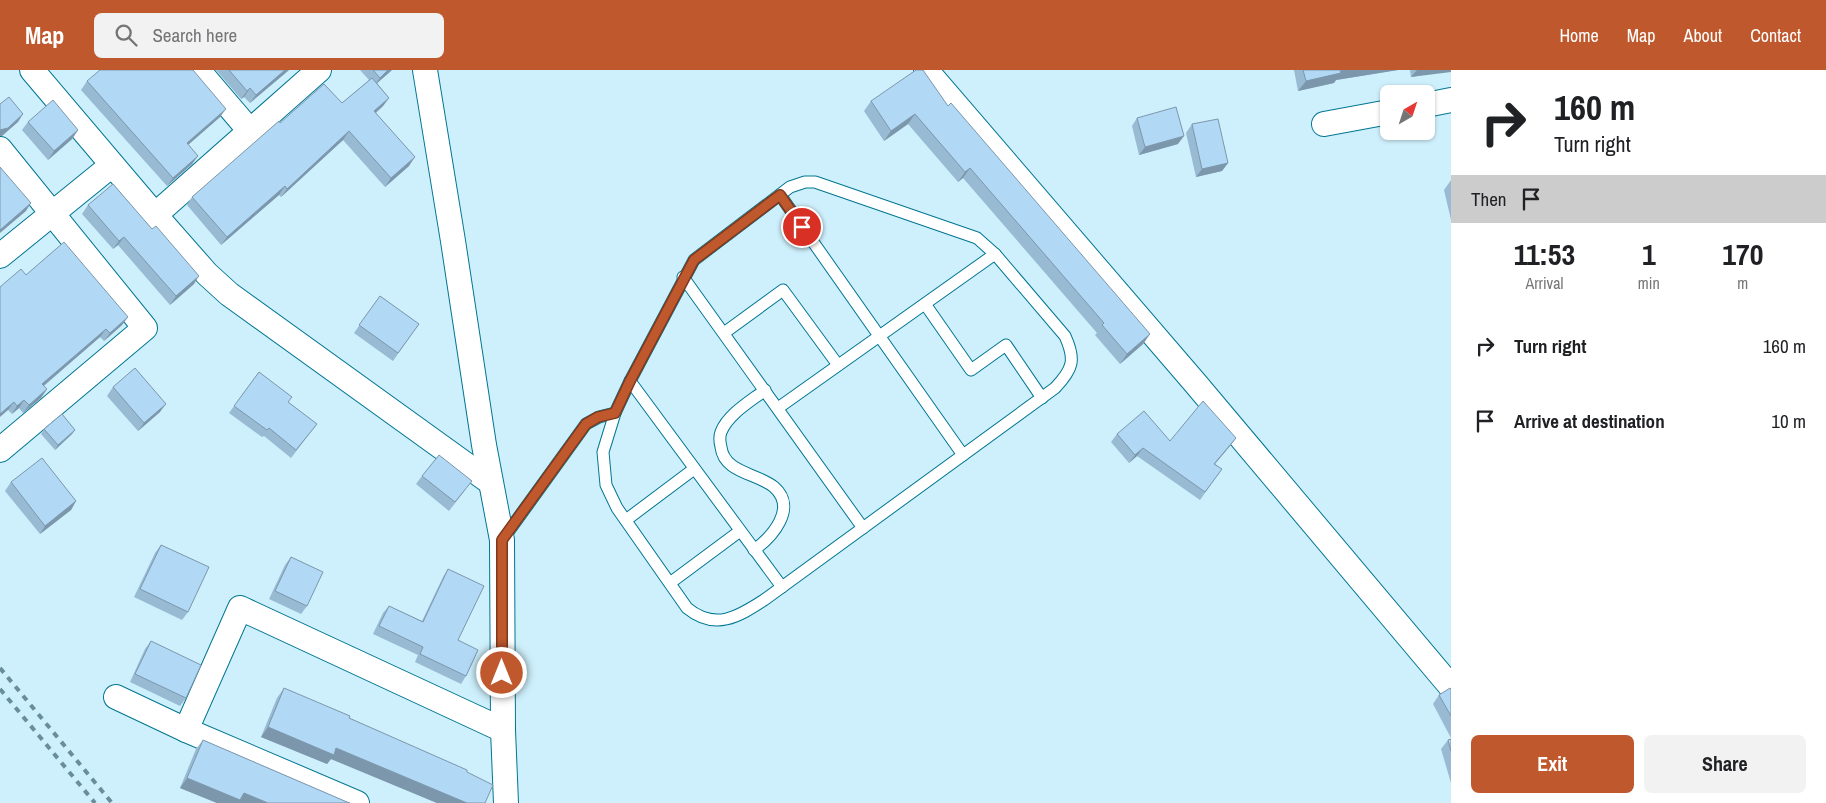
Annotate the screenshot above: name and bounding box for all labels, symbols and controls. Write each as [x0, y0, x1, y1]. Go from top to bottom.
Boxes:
search box [94, 13, 444, 58]
text: Map [25, 19, 64, 51]
icon: search [112, 21, 140, 49]
text: Search here [152, 22, 237, 48]
text: Home [1559, 23, 1599, 48]
text: Map [1627, 23, 1656, 48]
text: About [1684, 23, 1722, 48]
text: Contact [1750, 23, 1801, 48]
text: 160 m [1554, 84, 1635, 131]
north arrow [1380, 85, 1435, 140]
map controls [1380, 85, 1435, 140]
icon: right [1471, 90, 1536, 155]
text: Turn right [1554, 129, 1631, 159]
icon: arrive [1517, 185, 1545, 213]
text: Then [1471, 186, 1507, 212]
pin [781, 206, 823, 248]
icon: arrive [788, 213, 816, 241]
text: 11:53 [1514, 234, 1575, 274]
text: 1 [1642, 234, 1656, 274]
text: 170 [1722, 234, 1763, 274]
text: Arrival [1525, 272, 1563, 294]
text: min [1638, 272, 1660, 294]
text: m [1737, 272, 1748, 294]
icon: right [1471, 332, 1499, 360]
text: Turn right [1514, 333, 1586, 359]
text: 160 m [1763, 333, 1806, 359]
icon: arrive [1471, 407, 1499, 435]
text: Arrive at destination [1514, 408, 1665, 434]
text: 10 m [1771, 408, 1806, 434]
position arrow [475, 646, 527, 698]
button: Exit [1471, 735, 1634, 793]
button: Share [1644, 735, 1806, 793]

